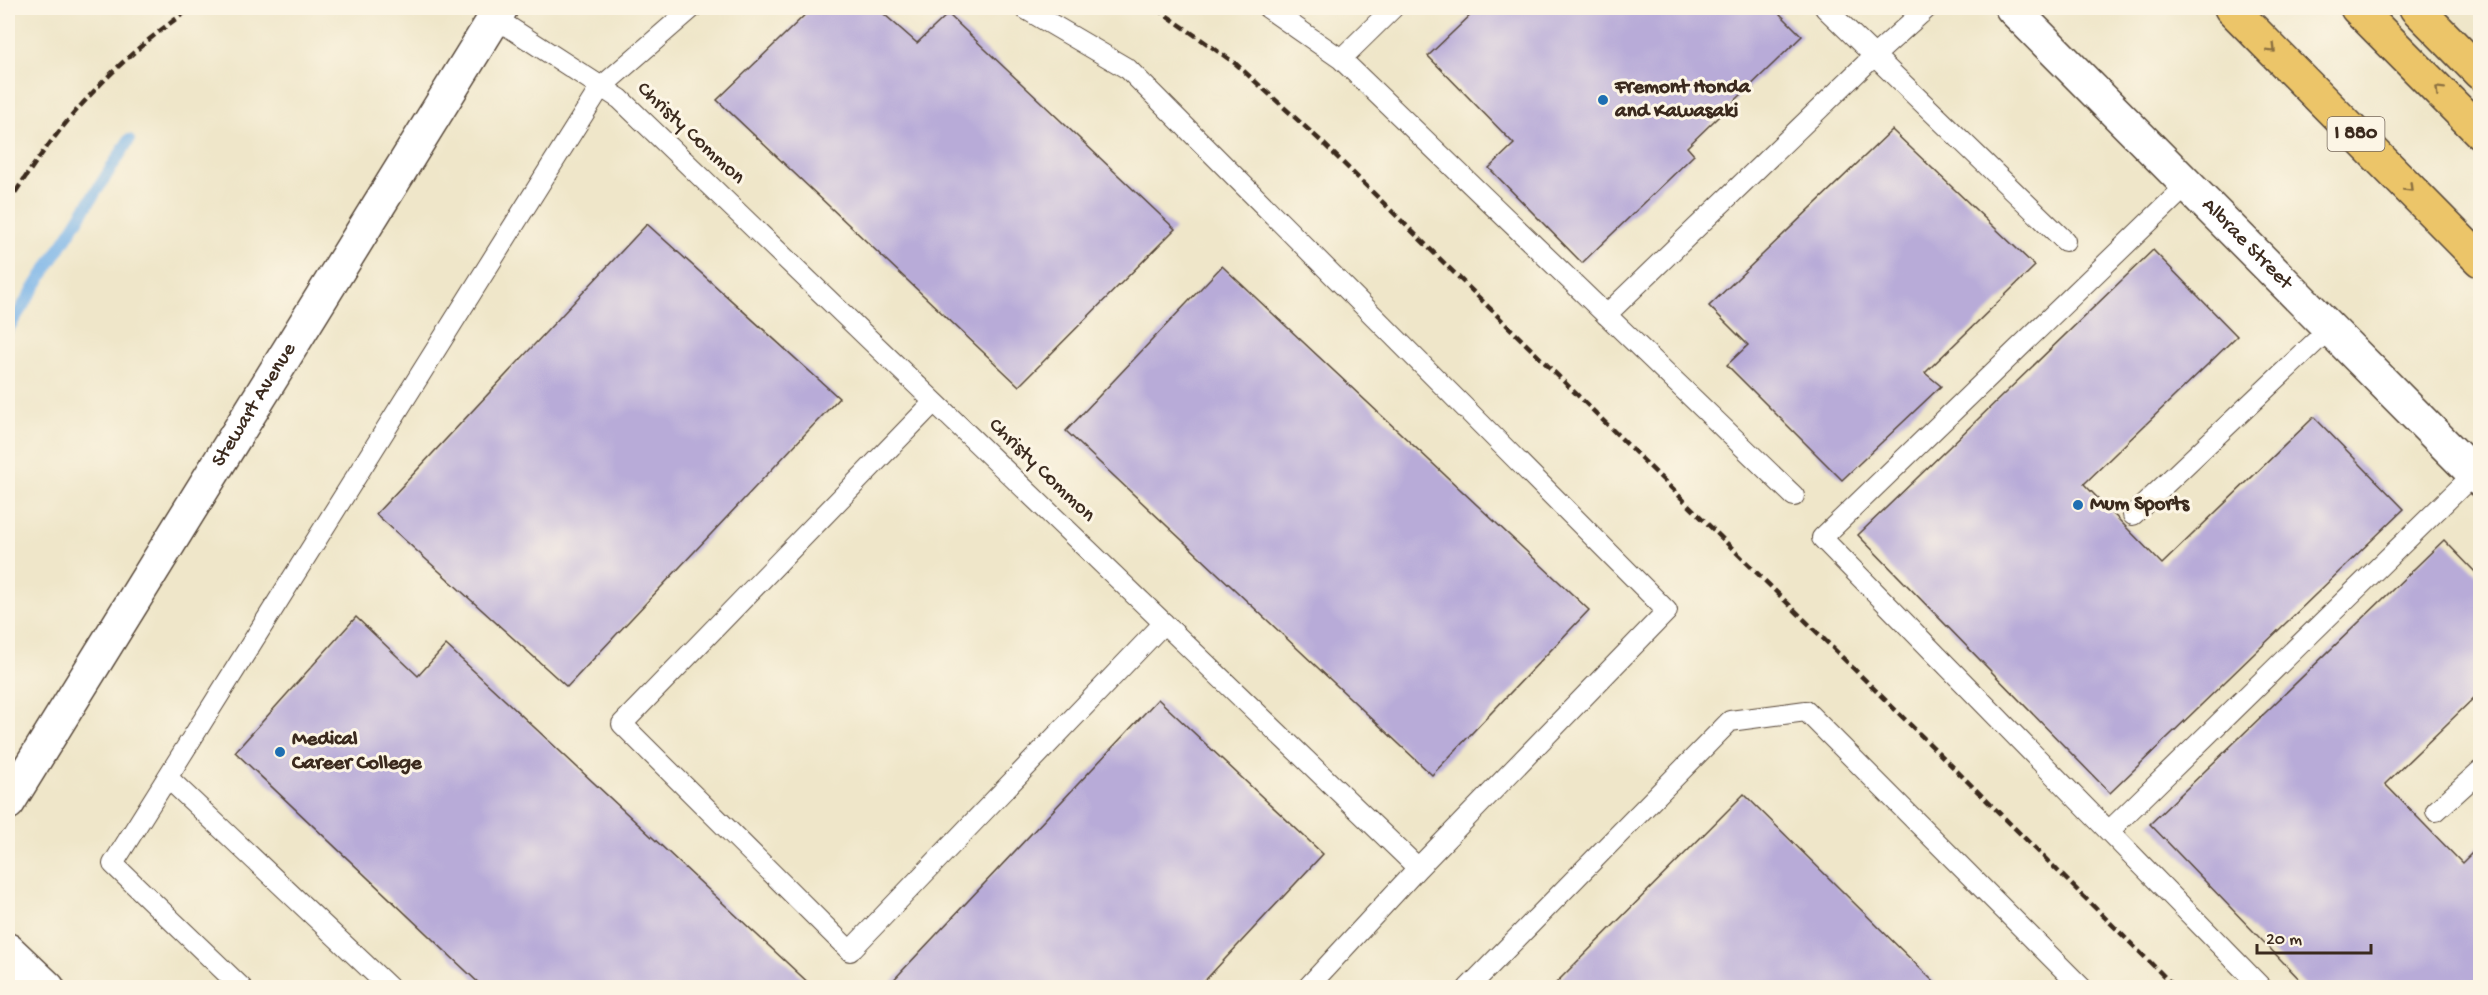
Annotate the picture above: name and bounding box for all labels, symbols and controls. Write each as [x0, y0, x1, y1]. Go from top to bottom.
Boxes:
one-way arrow [2265, 42, 2276, 53]
place label: Fremont Honda and Kawasaki [1614, 76, 1752, 125]
street label: Christy Common [631, 77, 749, 191]
one-way arrow [2436, 87, 2447, 98]
marker: Fremont Honda and Kawasaki [1596, 93, 1610, 107]
road number: I 880 [2328, 117, 2384, 151]
one-way arrow [2402, 181, 2413, 192]
street label: Albrae Street [2196, 193, 2299, 297]
street label: Stewart Avenue [207, 338, 303, 472]
street label: Christy Common [982, 414, 1100, 528]
place label: Mum Sports [2090, 493, 2190, 518]
marker: Mum Sports [2071, 498, 2085, 512]
place label: Medical Career College [291, 728, 423, 777]
marker: Medical Career College [273, 745, 287, 759]
scale bar [2257, 917, 2371, 955]
text: 20 m [2266, 930, 2302, 951]

